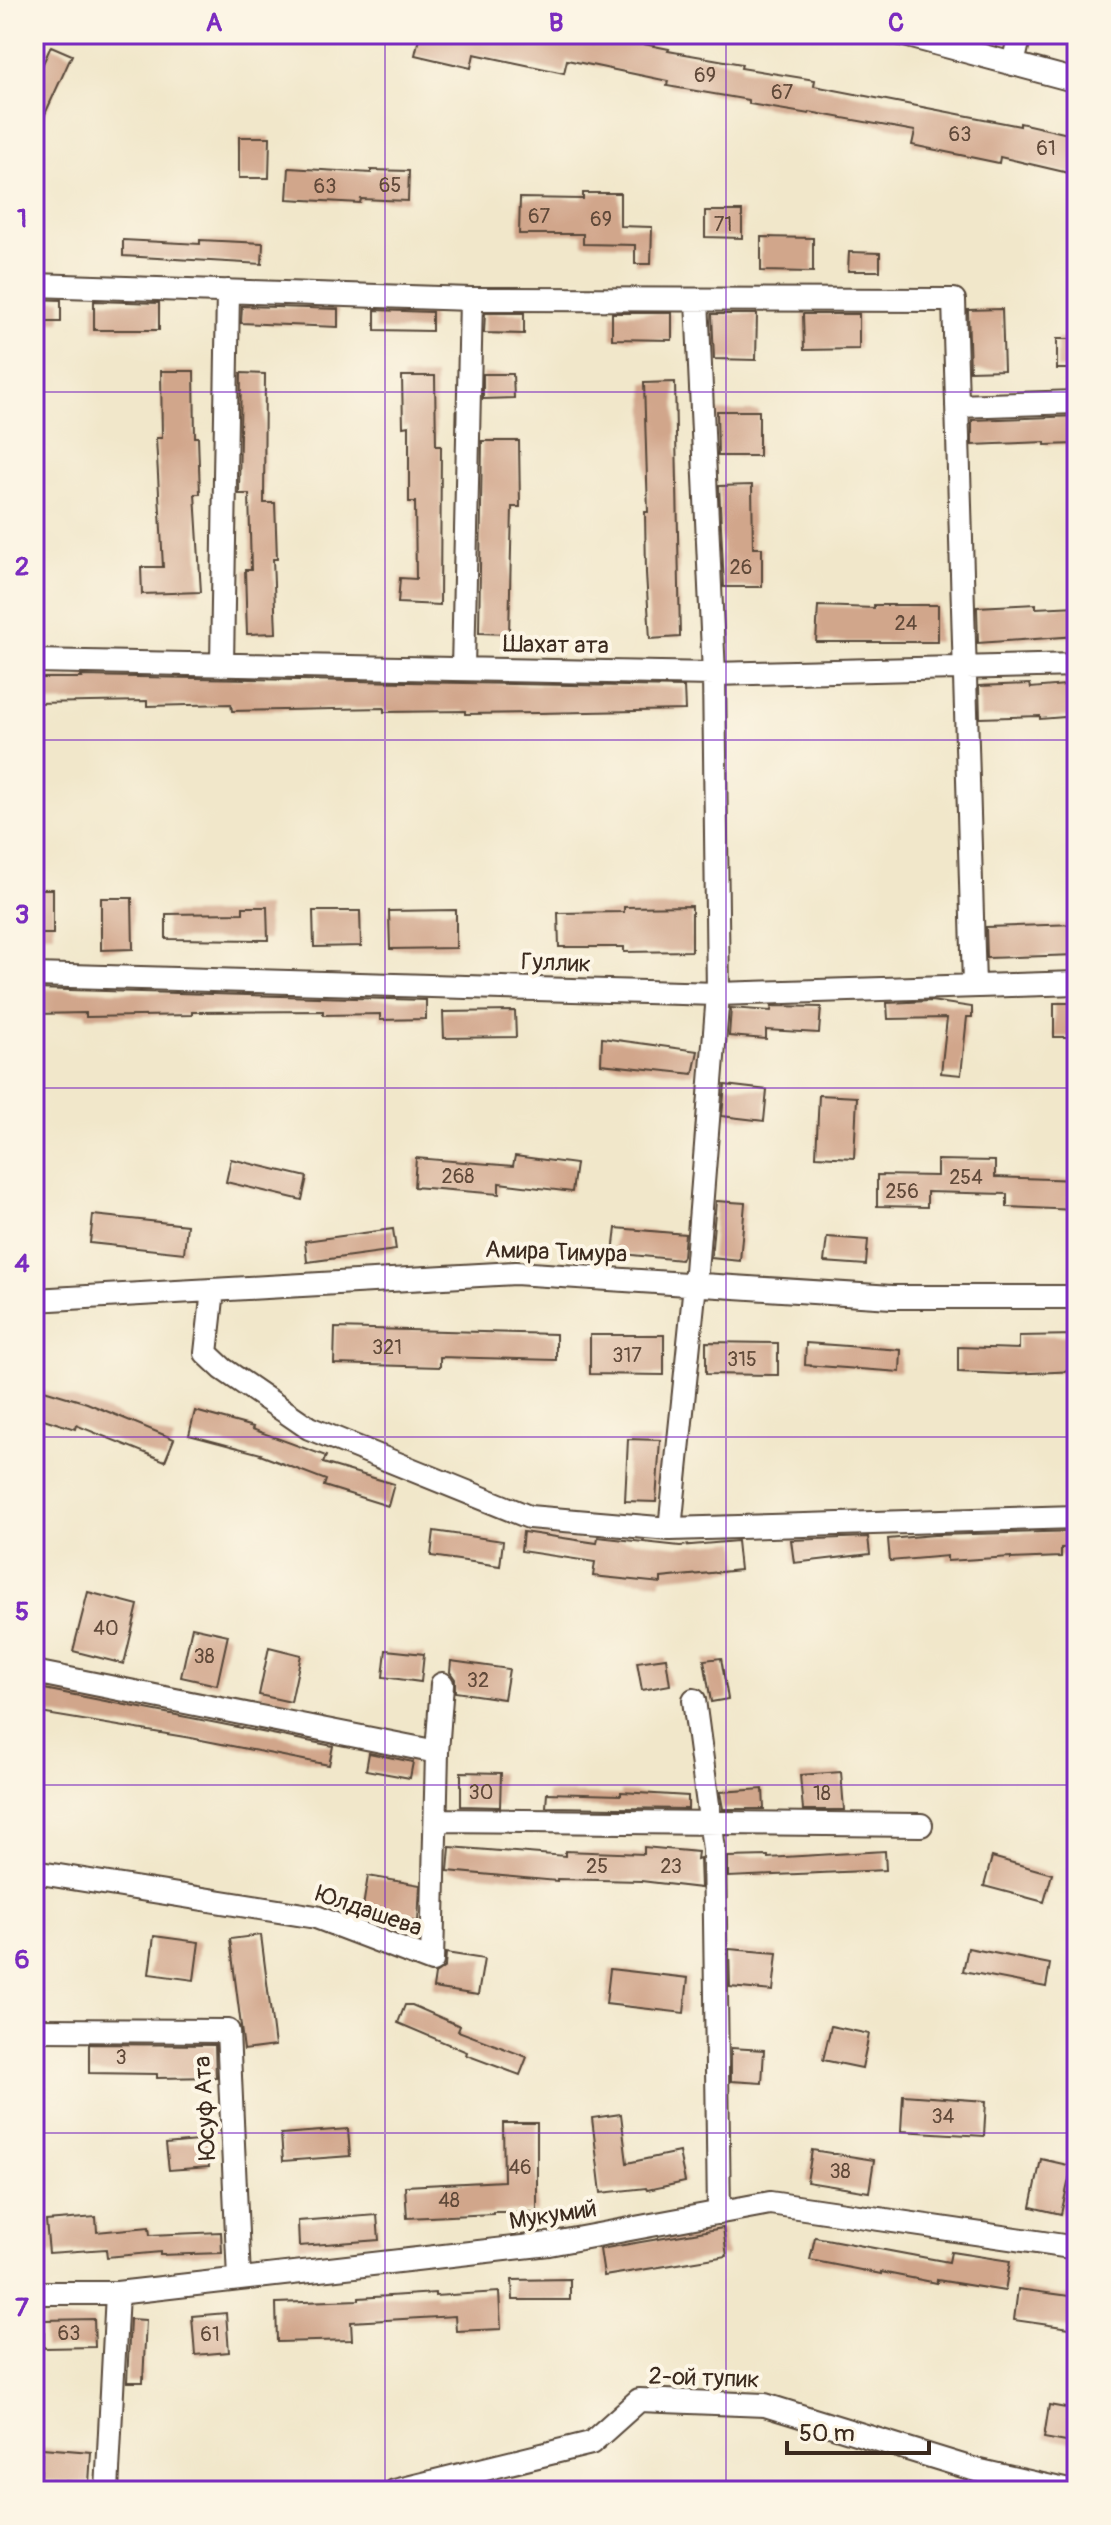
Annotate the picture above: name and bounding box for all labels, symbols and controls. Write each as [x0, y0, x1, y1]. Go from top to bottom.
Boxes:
text: A [206, 7, 223, 39]
text: B [549, 7, 563, 39]
text: C [888, 7, 904, 39]
house number: 69 [694, 63, 716, 88]
house number: 67 [771, 80, 793, 105]
house number: 63 [949, 122, 971, 147]
house number: 61 [1036, 136, 1056, 161]
house number: 65 [379, 173, 401, 198]
house number: 63 [314, 174, 336, 199]
text: 1 [17, 203, 27, 235]
house number: 67 [528, 204, 550, 229]
house number: 69 [590, 207, 612, 232]
house number: 71 [714, 212, 732, 237]
text: 2 [15, 551, 29, 583]
house number: 26 [730, 555, 752, 580]
house number: 24 [895, 611, 918, 636]
street label: Шахат ата [503, 630, 609, 660]
text: 3 [15, 899, 29, 931]
street label: Гуллик [520, 947, 592, 979]
house number: 268 [442, 1164, 474, 1189]
house number: 254 [949, 1165, 983, 1190]
house number: 256 [885, 1179, 919, 1204]
street label: Амира Тимура [484, 1235, 628, 1269]
text: 4 [14, 1248, 30, 1280]
house number: 321 [372, 1335, 402, 1360]
house number: 317 [612, 1343, 642, 1368]
house number: 315 [727, 1347, 757, 1372]
text: 5 [15, 1596, 29, 1628]
house number: 40 [93, 1616, 119, 1641]
house number: 38 [193, 1644, 215, 1669]
house number: 32 [467, 1668, 489, 1693]
house number: 30 [469, 1780, 493, 1805]
house number: 18 [813, 1781, 831, 1806]
house number: 25 [586, 1854, 608, 1879]
house number: 23 [660, 1854, 682, 1879]
street label: Юлдашева [312, 1879, 426, 1943]
text: 6 [14, 1944, 30, 1976]
house number: 3 [115, 2045, 127, 2070]
street label: Юсуф Ата [188, 2055, 222, 2161]
house number: 34 [932, 2104, 955, 2129]
house number: 46 [508, 2155, 532, 2180]
house number: 38 [829, 2159, 851, 2184]
house number: 48 [438, 2188, 460, 2213]
street label: Мукумий [507, 2194, 599, 2236]
text: 7 [15, 2292, 29, 2324]
house number: 63 [58, 2321, 80, 2346]
house number: 61 [200, 2322, 220, 2347]
street label: 2-ой тупик [648, 2362, 760, 2394]
scale bar [787, 2405, 929, 2455]
text: 50 m [799, 2419, 855, 2448]

